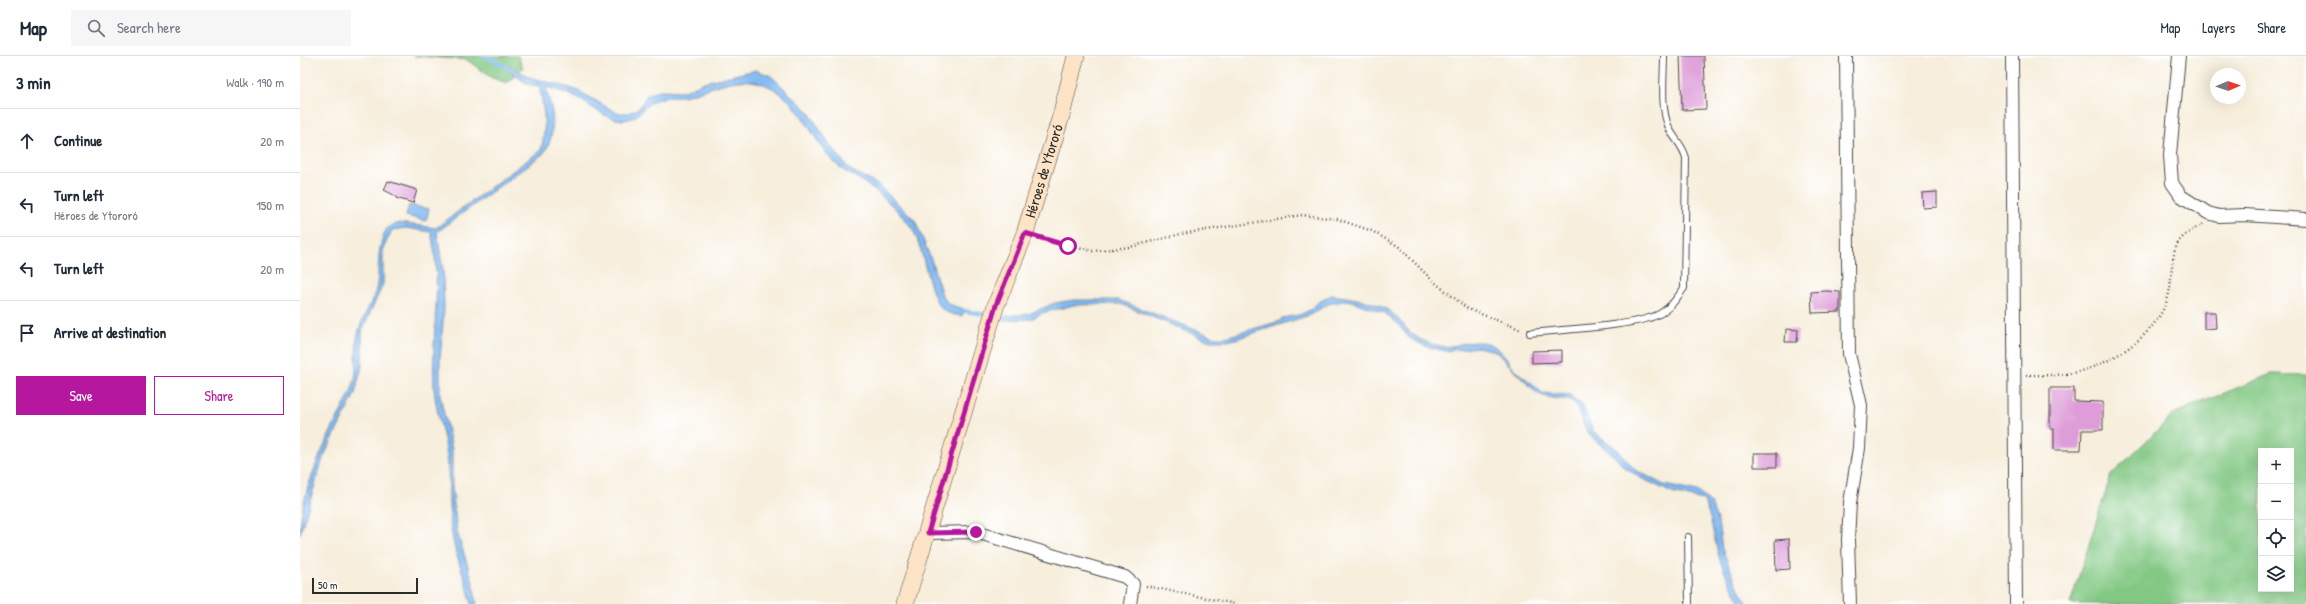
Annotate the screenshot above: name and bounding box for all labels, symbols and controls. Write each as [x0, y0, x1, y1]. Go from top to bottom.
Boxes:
search box [71, 10, 351, 46]
text: Map [20, 15, 47, 41]
icon: search [85, 17, 107, 39]
text: Search here [117, 17, 181, 38]
text: Map [2160, 18, 2180, 37]
text: Layers [2202, 18, 2235, 37]
text: Share [2257, 18, 2286, 37]
north arrow [2210, 68, 2246, 104]
text: 3 min [16, 71, 51, 94]
text: Walk · 190 m [226, 73, 284, 91]
street label: Héroes de Ytororó [1019, 121, 1068, 220]
icon: ahead [16, 130, 38, 152]
text: Continue [54, 130, 102, 151]
text: 20 m [260, 132, 284, 150]
text: Turn left [54, 185, 104, 206]
icon: left [16, 194, 38, 216]
text: 150 m [256, 196, 284, 214]
text: Héroes de Ytororó [54, 206, 138, 224]
route start [1059, 237, 1077, 255]
icon: left [16, 258, 38, 280]
text: Turn left [54, 258, 104, 279]
text: 20 m [260, 260, 284, 278]
icon: arrive [16, 322, 38, 344]
text: Arrive at destination [54, 322, 166, 343]
button: Save [16, 376, 146, 415]
button: Share [154, 376, 284, 415]
map controls [2258, 448, 2294, 592]
button: + [2258, 448, 2294, 484]
button: − [2258, 484, 2294, 520]
button: locate [2258, 520, 2294, 556]
route end [967, 523, 985, 541]
button: layers [2258, 556, 2294, 592]
scale bar [312, 576, 418, 595]
text: 50 m [318, 578, 338, 592]

